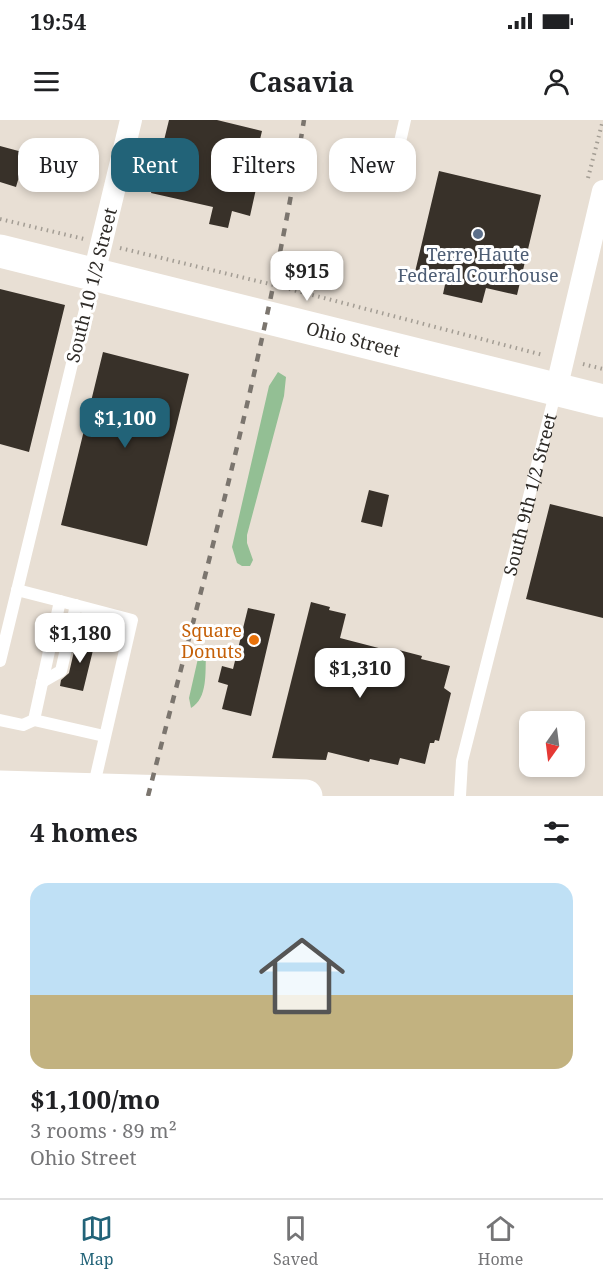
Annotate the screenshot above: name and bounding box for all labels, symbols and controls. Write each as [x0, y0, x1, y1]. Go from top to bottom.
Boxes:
text: 19:54 [30, 6, 86, 36]
text: Casavia [249, 63, 354, 100]
icon: menu [30, 65, 63, 98]
icon: person [540, 65, 573, 98]
chip: Buy [18, 138, 99, 192]
chip: Rent [111, 138, 199, 192]
chip: Filters [211, 138, 317, 192]
chip: New [329, 138, 416, 192]
street label: South 10 1/2 Street [60, 205, 122, 365]
marker: Terre Haute Federal Courhouse [471, 227, 485, 241]
place label: Terre Haute Federal Courhouse [397, 242, 559, 287]
pin: $915 [271, 251, 343, 302]
text: $915 [284, 257, 330, 284]
street label: Ohio Street [304, 316, 403, 362]
pin: $1,100 [76, 398, 174, 449]
text: $1,100 [94, 404, 156, 431]
street label: South 9th 1/2 Street [497, 411, 562, 578]
pin: $1,180 [31, 613, 129, 664]
place label: Square Donuts [181, 618, 242, 663]
text: $1,180 [49, 619, 111, 646]
marker: Square Donuts [247, 633, 261, 647]
pin: $1,310 [311, 648, 409, 699]
text: $1,310 [329, 654, 391, 681]
north arrow [519, 711, 585, 777]
map controls [519, 711, 585, 777]
text: 4 homes [30, 814, 138, 850]
icon: filters [540, 816, 573, 849]
icon: home [248, 922, 356, 1030]
text: $1,100/mo [30, 1081, 160, 1117]
text: 3 rooms · 89 m² [30, 1117, 177, 1144]
text: Ohio Street [30, 1144, 136, 1171]
tab: Map [80, 1212, 114, 1270]
tab: Saved [273, 1212, 318, 1270]
tab: Home [478, 1212, 523, 1270]

